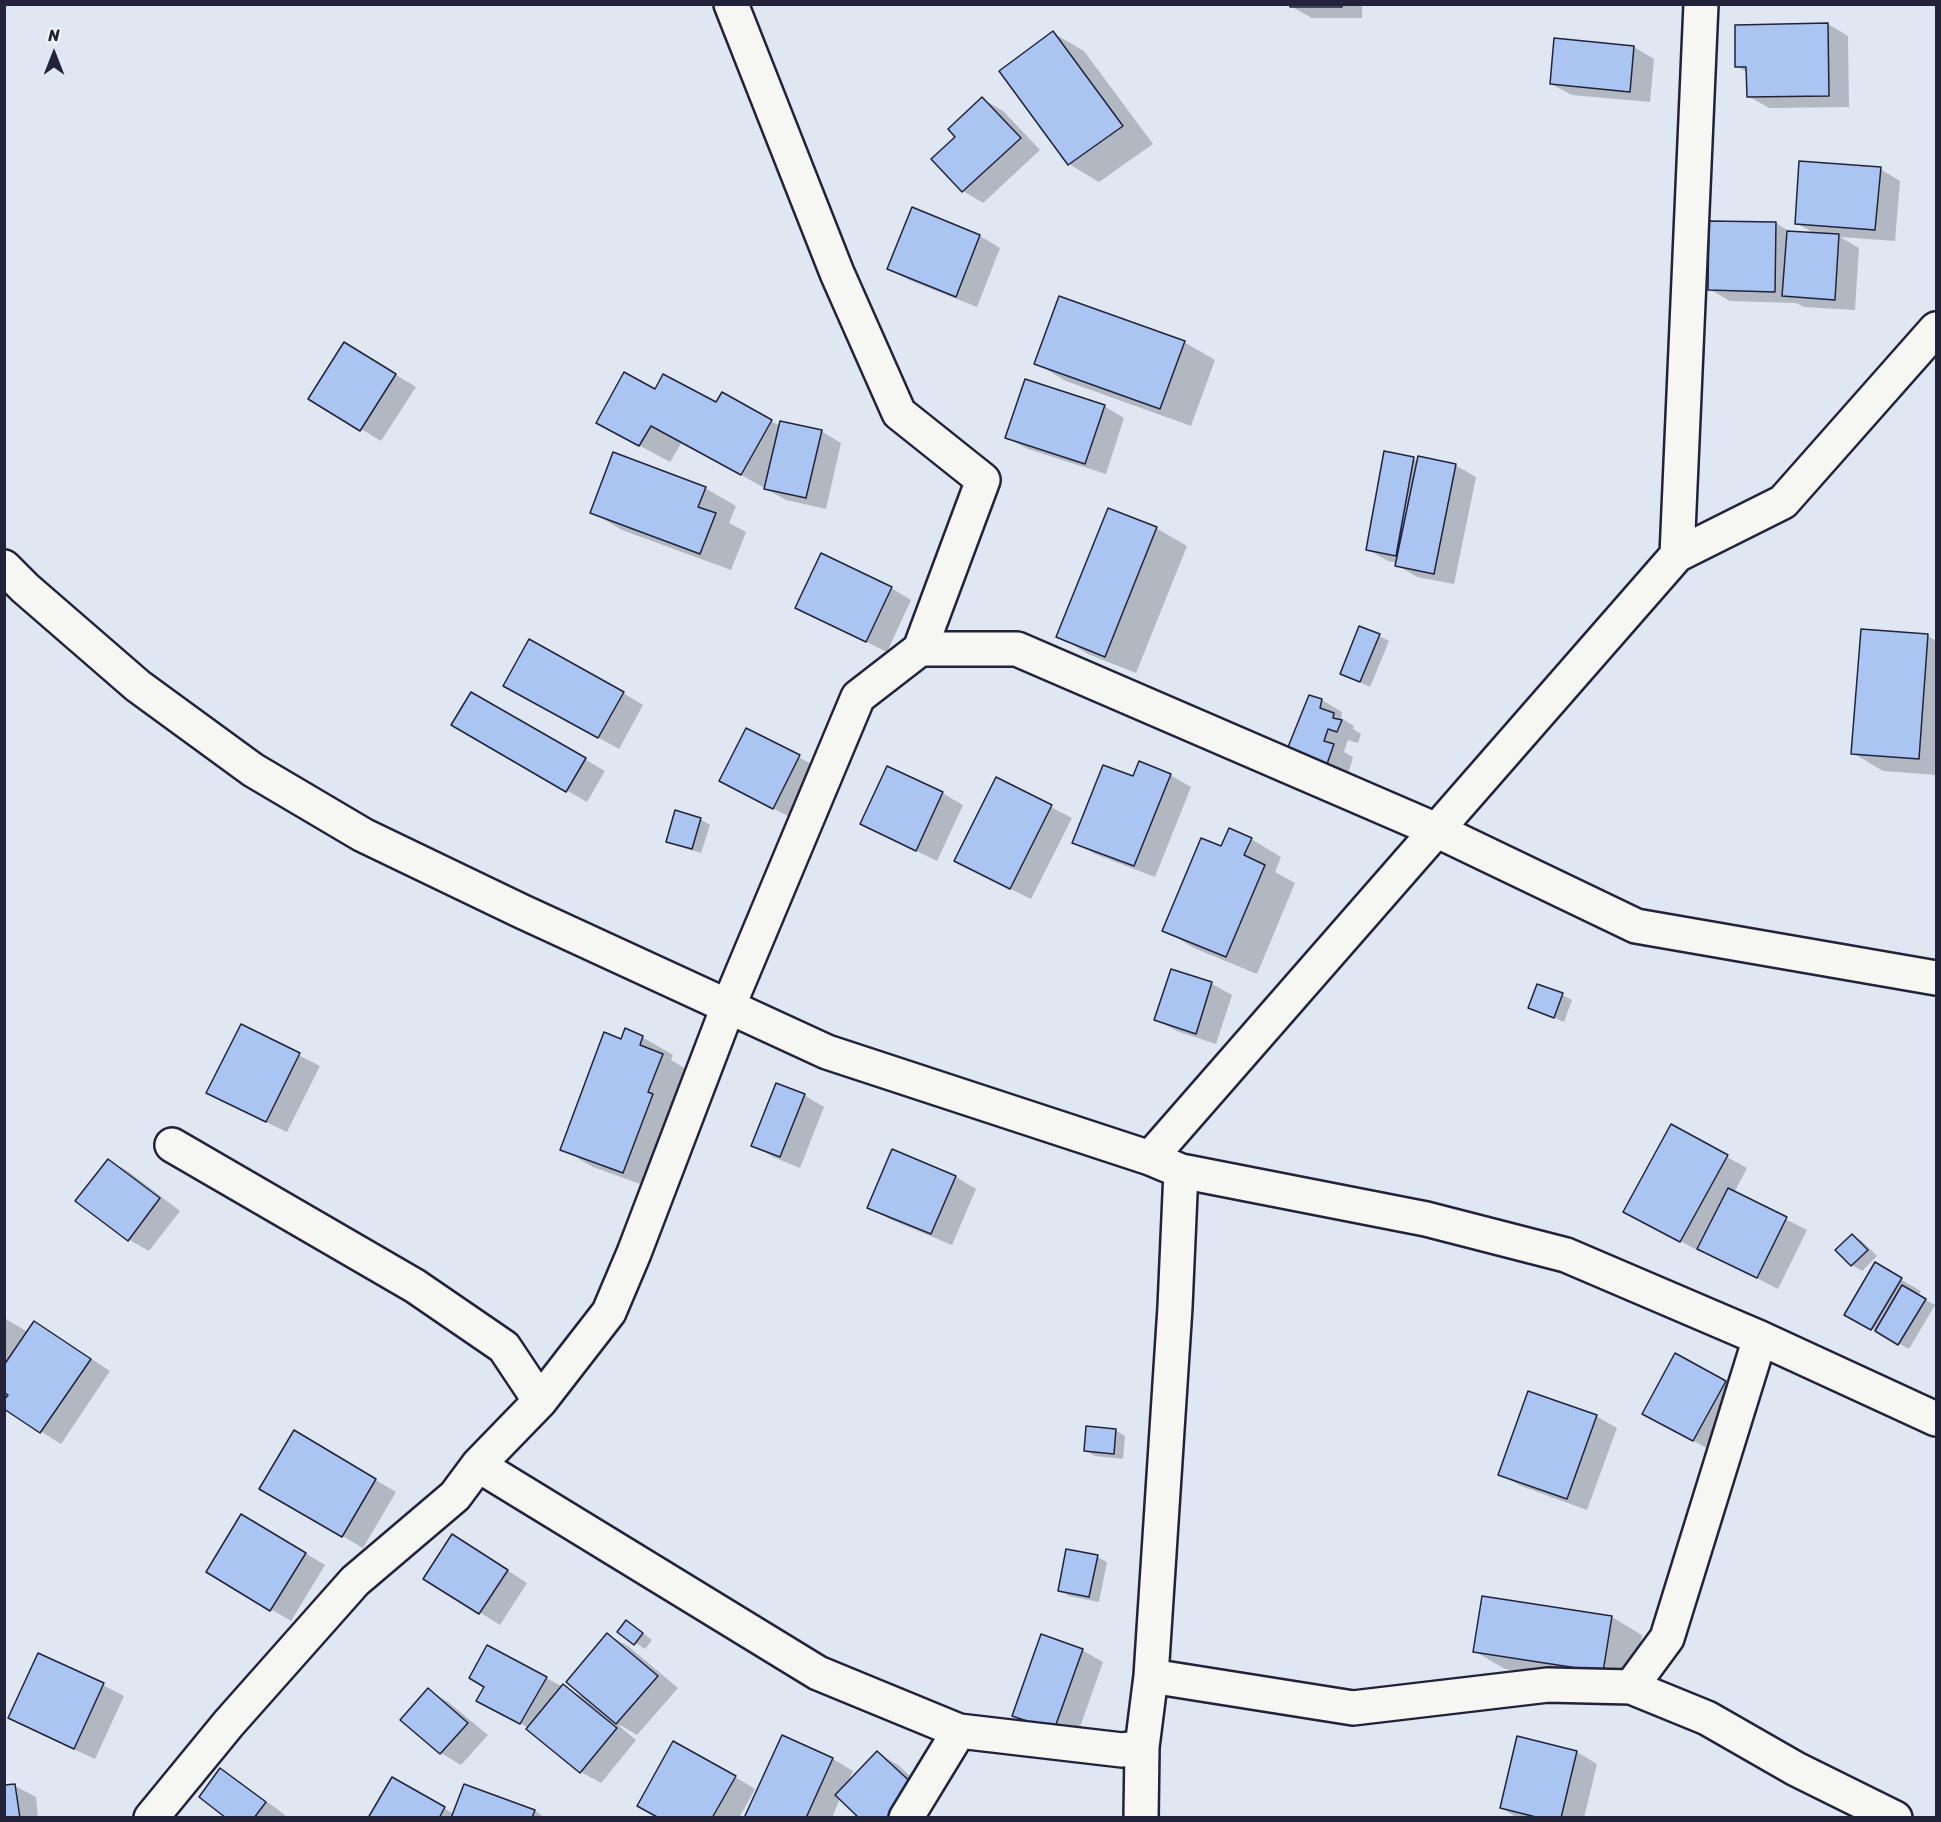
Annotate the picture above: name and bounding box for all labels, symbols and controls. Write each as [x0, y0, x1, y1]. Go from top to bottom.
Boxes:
text: N [48, 21, 60, 50]
north arrow [24, 24, 84, 84]

